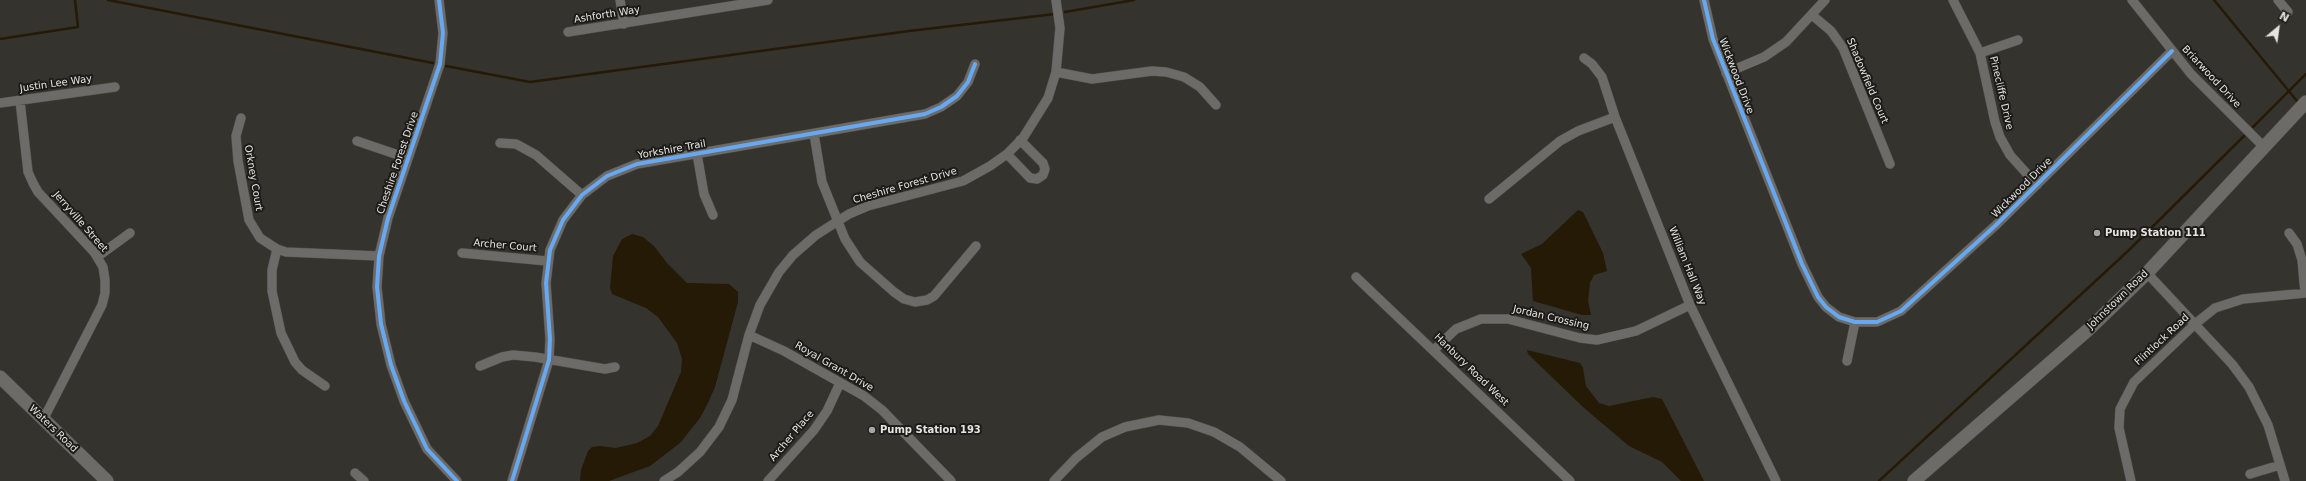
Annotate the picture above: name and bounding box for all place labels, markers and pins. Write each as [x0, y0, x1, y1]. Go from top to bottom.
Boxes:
place label: Pump Station 111 [2105, 227, 2206, 239]
marker: Pump Station 111 [2092, 228, 2102, 238]
place label: Pump Station 193 [880, 424, 981, 436]
marker: Pump Station 193 [867, 425, 877, 435]

